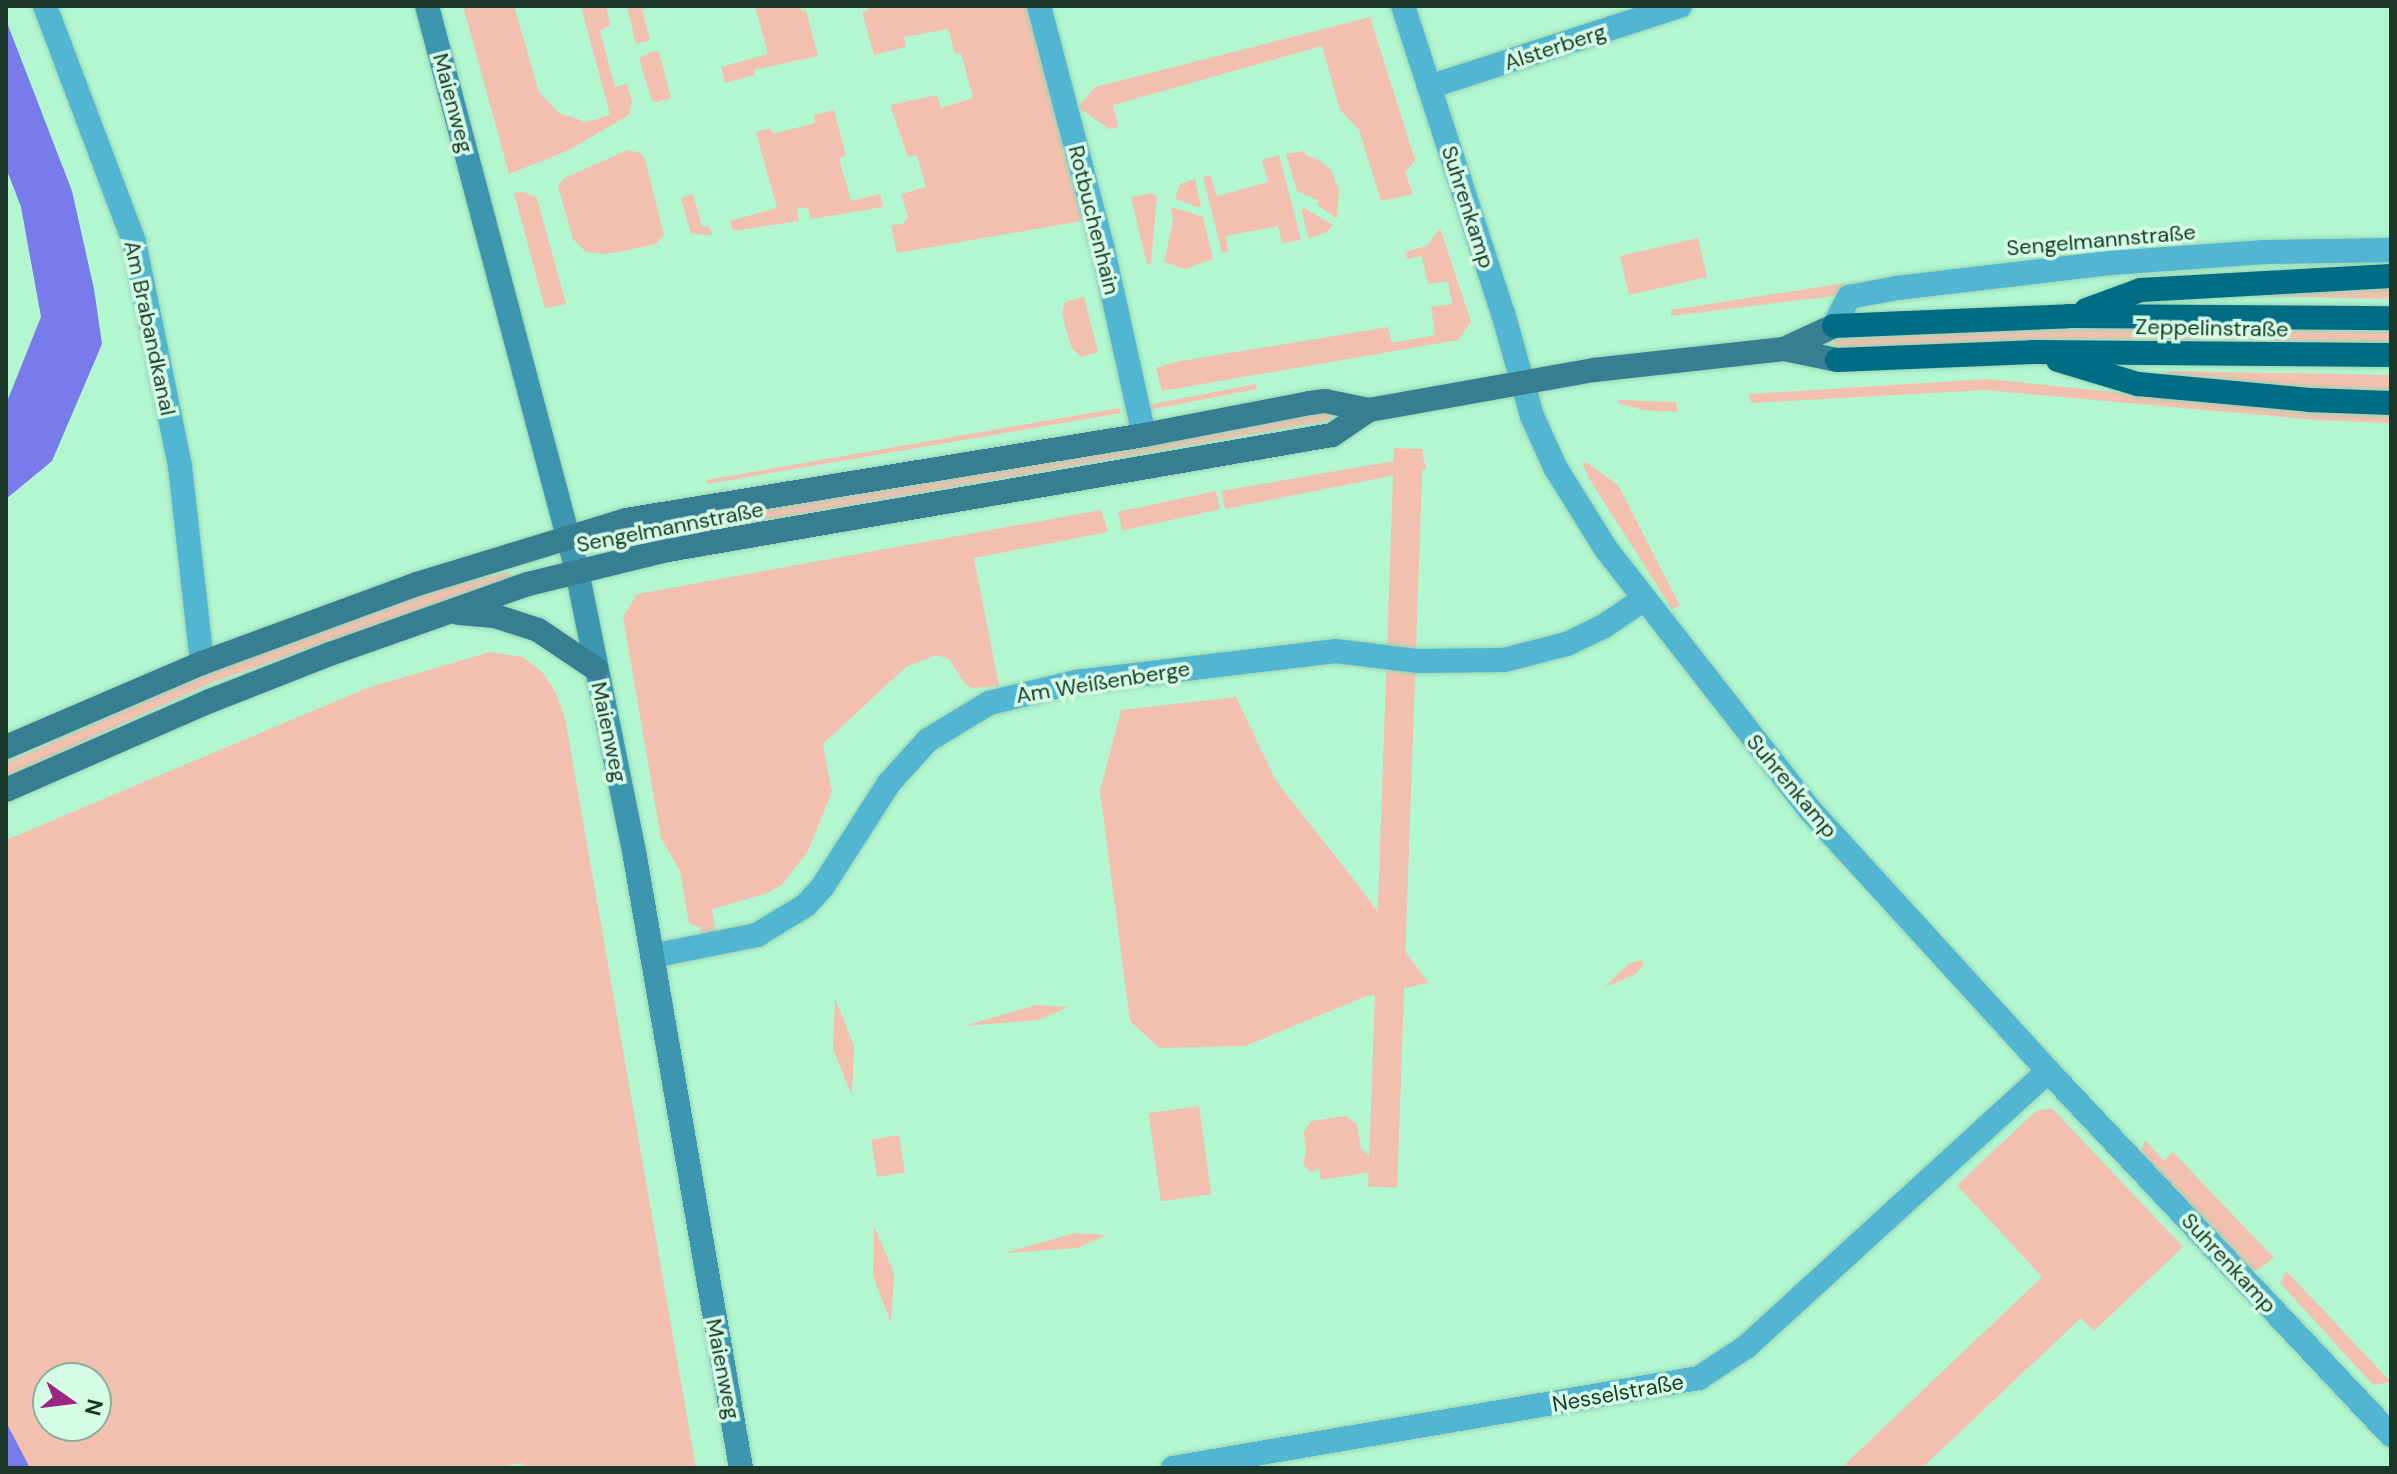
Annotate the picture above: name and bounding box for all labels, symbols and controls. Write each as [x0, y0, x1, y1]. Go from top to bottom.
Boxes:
street label: Alsterberg [1501, 18, 1609, 76]
street label: Maienweg [427, 50, 479, 156]
street label: Suhrenkamp [1436, 142, 1500, 272]
street label: Rotbuchenhain [1063, 143, 1125, 297]
street label: Sengelmannstraße [2005, 219, 2197, 261]
street label: Am Brabandkanal [119, 238, 181, 418]
street label: Zeppelinstraße [2135, 313, 2289, 343]
street label: Sengelmannstraße [574, 496, 766, 558]
street label: Am Weißenberge [1014, 655, 1192, 709]
street label: Maienweg [585, 679, 633, 785]
street label: Suhrenkamp [1741, 729, 1843, 843]
street label: Suhrenkamp [2176, 1207, 2282, 1319]
street label: Maienweg [700, 1316, 746, 1422]
north arrow [32, 1362, 112, 1442]
street label: Nesselstraße [1550, 1368, 1686, 1418]
text: N [78, 1396, 110, 1419]

